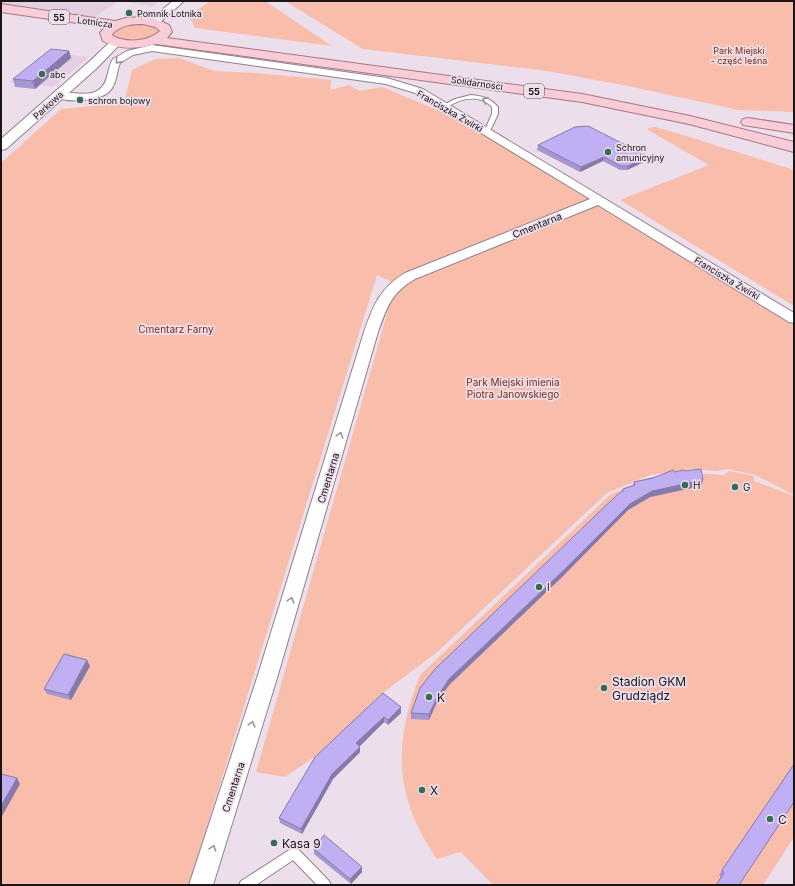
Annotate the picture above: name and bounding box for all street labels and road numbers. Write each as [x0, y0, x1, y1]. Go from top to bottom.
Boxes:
road number: 55 [49, 10, 69, 24]
street label: Lotnicza [76, 14, 114, 30]
street label: Solidarności [450, 74, 504, 92]
road number: 55 [524, 84, 544, 98]
street label: Franciszka Żwirki [415, 88, 485, 134]
street label: Parkowa [31, 89, 65, 121]
street label: Cmentarna [511, 210, 563, 240]
street label: Franciszka Żwirki [692, 254, 762, 302]
street label: Cmentarna [315, 451, 341, 505]
street label: Cmentarna [219, 760, 247, 814]

